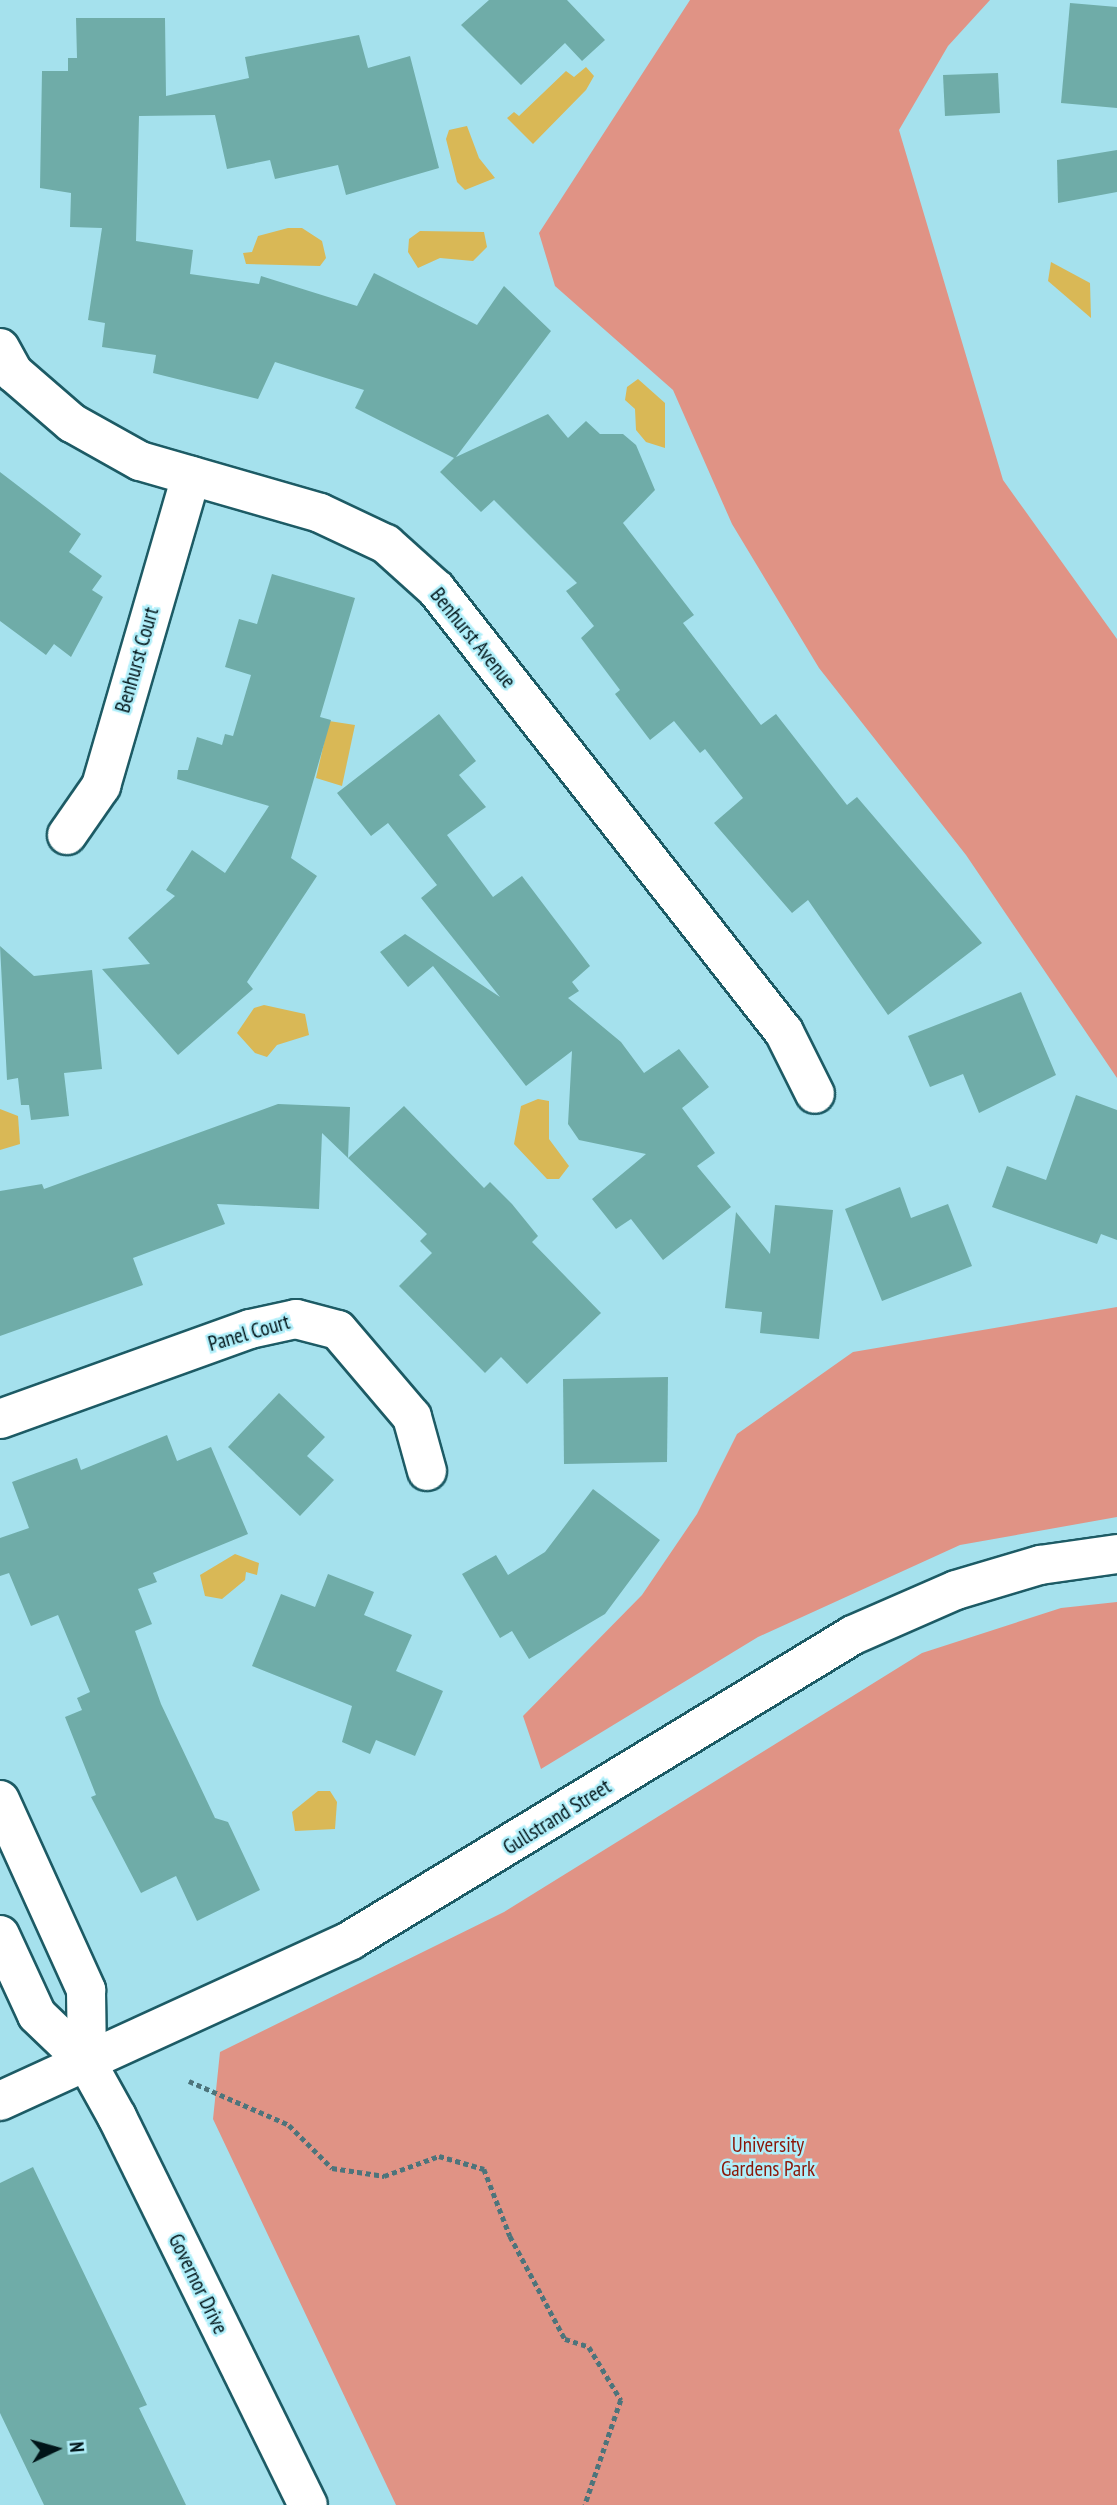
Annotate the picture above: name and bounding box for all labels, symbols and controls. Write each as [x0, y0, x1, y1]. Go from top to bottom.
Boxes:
street label: Benhurst Avenue [425, 583, 521, 693]
street label: Benhurst Court [110, 604, 164, 716]
street label: Panel Court [205, 1309, 293, 1357]
street label: Gullstrand Street [498, 1774, 616, 1860]
park label: University Gardens Park [721, 2132, 815, 2182]
street label: Governor Drive [163, 2230, 233, 2338]
north arrow [21, 2414, 91, 2484]
text: N [65, 2441, 89, 2453]

